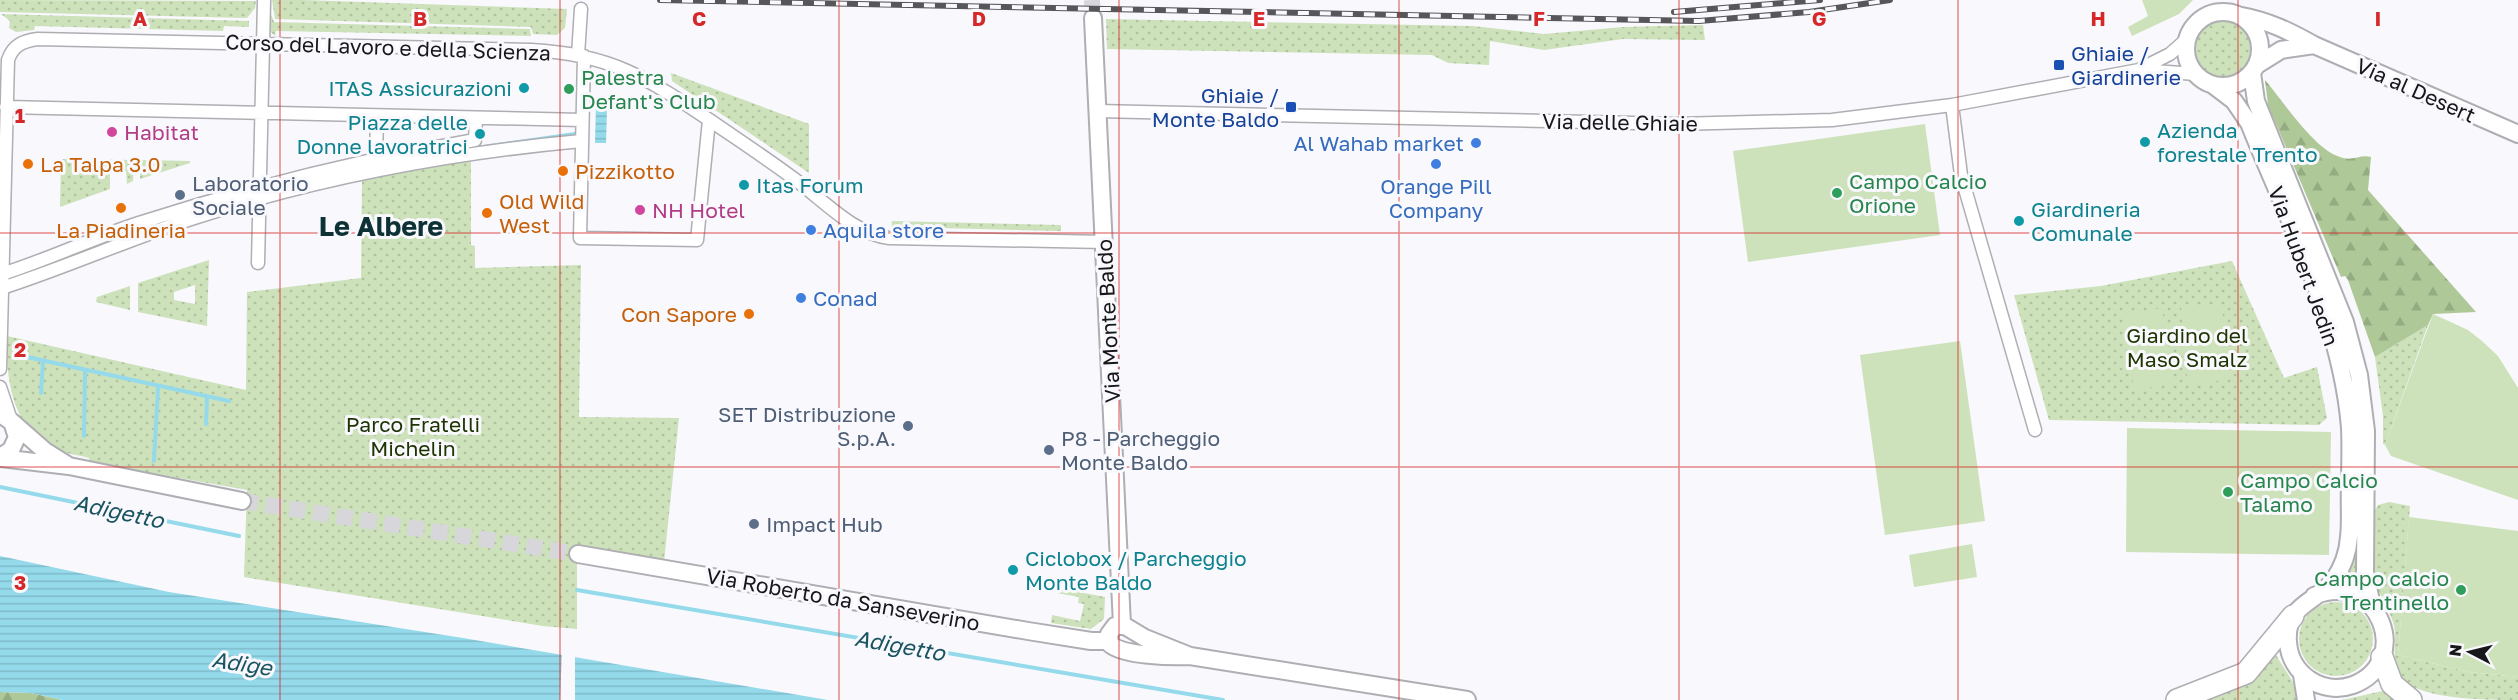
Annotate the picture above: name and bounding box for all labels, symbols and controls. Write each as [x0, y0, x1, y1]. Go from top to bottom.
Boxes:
text: A [133, 6, 147, 30]
text: B [413, 6, 427, 30]
text: C [692, 6, 706, 30]
text: D [972, 6, 986, 30]
text: E [1253, 6, 1265, 30]
text: F [1533, 6, 1545, 30]
text: G [1812, 6, 1826, 30]
text: H [2090, 6, 2106, 30]
text: I [2375, 6, 2381, 30]
street label: Corso del Lavoro e della Scienza [225, 28, 551, 66]
place label: Ghiaie / Giardinerie [2071, 40, 2181, 90]
street label: Via al Desert [2352, 52, 2480, 128]
marker: Ghiaie / Giardinerie [2052, 58, 2066, 72]
place label: Palestra Defant's Club [581, 64, 716, 114]
place label: ITAS Assicurazioni [328, 75, 512, 101]
marker: ITAS Assicurazioni [517, 81, 531, 95]
marker: Palestra Defant's Club [562, 82, 576, 96]
place label: Ghiaie / Monte Baldo [1152, 82, 1279, 132]
marker: Ghiaie / Monte Baldo [1284, 100, 1298, 114]
text: 1 [15, 103, 25, 127]
street label: Via delle Ghiaie [1542, 108, 1698, 136]
place label: Piazza delle Donne lavoratrici [296, 109, 468, 159]
place label: Azienda forestale Trento [2157, 117, 2318, 167]
place label: Habitat [124, 119, 199, 145]
marker: Habitat [105, 125, 119, 139]
marker: Piazza delle Donne lavoratrici [473, 127, 487, 141]
place label: Al Wahab market [1294, 130, 1464, 156]
marker: Azienda forestale Trento [2138, 135, 2152, 149]
marker: Al Wahab market [1469, 136, 1483, 150]
place label: La Talpa 3.0 [40, 151, 161, 177]
marker: La Talpa 3.0 [21, 157, 35, 171]
marker: Orange Pill Company [1429, 157, 1443, 171]
place label: Pizzikotto [575, 158, 675, 184]
marker: Pizzikotto [556, 164, 570, 178]
place label: Campo Calcio Orione [1849, 168, 1987, 218]
place label: Laboratorio Sociale [192, 170, 309, 220]
place label: Itas Forum [756, 172, 864, 198]
place label: Orange Pill Company [1380, 173, 1492, 223]
marker: Itas Forum [737, 178, 751, 192]
street label: Via Hubert Jedin [2263, 183, 2345, 349]
marker: Campo Calcio Orione [1830, 186, 1844, 200]
marker: Laboratorio Sociale [173, 188, 187, 202]
place label: Old Wild West [499, 188, 584, 238]
place label: Giardineria Comunale [2031, 196, 2141, 246]
place label: NH Hotel [652, 197, 745, 223]
marker: La Piadineria [114, 201, 128, 215]
marker: NH Hotel [633, 203, 647, 217]
marker: Old Wild West [480, 206, 494, 220]
district label: Le Albere [319, 210, 443, 242]
marker: Giardineria Comunale [2012, 214, 2026, 228]
place label: La Piadineria [56, 217, 186, 243]
place label: Aquila store [823, 217, 944, 243]
marker: Aquila store [804, 223, 818, 237]
street label: Via Monte Baldo [1091, 238, 1125, 404]
place label: Conad [813, 285, 878, 311]
marker: Conad [794, 291, 808, 305]
place label: Con Sapore [621, 301, 737, 327]
marker: Con Sapore [742, 307, 756, 321]
park label: Giardino del Maso Smalz [2126, 322, 2248, 372]
text: 2 [14, 337, 26, 361]
place label: SET Distribuzione S.p.A. [718, 401, 896, 451]
park label: Parco Fratelli Michelin [346, 411, 480, 461]
marker: SET Distribuzione S.p.A. [901, 419, 915, 433]
place label: P8 - Parcheggio Monte Baldo [1061, 425, 1220, 475]
marker: P8 - Parcheggio Monte Baldo [1042, 443, 1056, 457]
place label: Campo Calcio Talamo [2240, 467, 2378, 517]
marker: Campo Calcio Talamo [2221, 485, 2235, 499]
water label: Adigetto [72, 488, 168, 534]
place label: Impact Hub [766, 511, 883, 537]
marker: Impact Hub [747, 517, 761, 531]
place label: Ciclobox / Parcheggio Monte Baldo [1025, 545, 1247, 595]
street label: Via Roberto da Sanseverino [704, 562, 982, 636]
marker: Ciclobox / Parcheggio Monte Baldo [1006, 563, 1020, 577]
place label: Campo calcio Trentinello [2314, 565, 2449, 615]
text: 3 [14, 570, 26, 594]
marker: Campo calcio Trentinello [2454, 583, 2468, 597]
north arrow [2440, 622, 2500, 682]
water label: Adigetto [853, 624, 949, 666]
text: N [2444, 643, 2466, 657]
water label: Adige [210, 645, 276, 681]

